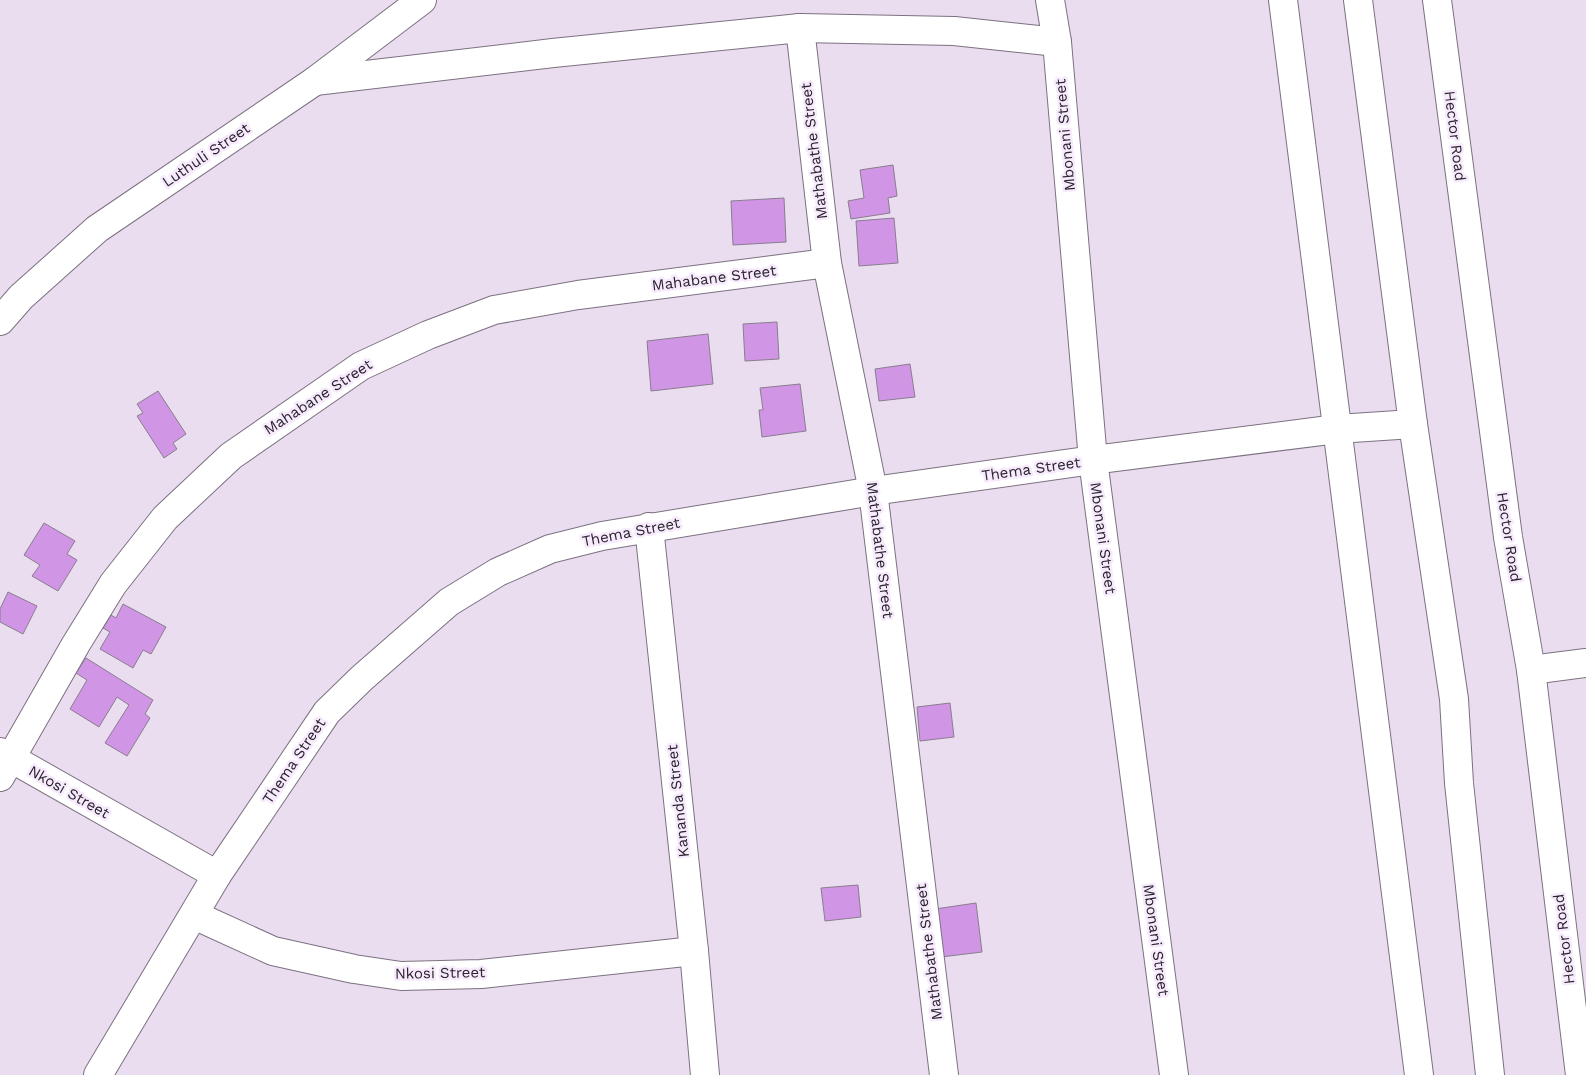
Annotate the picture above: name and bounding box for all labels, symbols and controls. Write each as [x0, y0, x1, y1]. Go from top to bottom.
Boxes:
street label: Mbonani Street [1051, 77, 1079, 192]
street label: Mathabathe Street [797, 81, 831, 220]
street label: Hector Road [1441, 90, 1469, 182]
street label: Luthuli Street [159, 119, 254, 191]
street label: Mahabane Street [651, 261, 778, 295]
street label: Mahabane Street [261, 355, 376, 439]
street label: Thema Street [981, 453, 1082, 485]
street label: Mathabathe Street [863, 481, 897, 620]
street label: Mbonani Street [1086, 481, 1120, 596]
street label: Hector Road [1493, 491, 1525, 583]
street label: Thema Street [580, 514, 682, 550]
street label: Thema Street [259, 714, 330, 807]
street label: Kananda Street [663, 743, 693, 858]
street label: Nkosi Street [25, 762, 113, 823]
street label: Mathabathe Street [912, 882, 946, 1021]
street label: Mbonani Street [1139, 883, 1173, 998]
street label: Hector Road [1550, 893, 1578, 985]
street label: Nkosi Street [395, 963, 486, 983]

